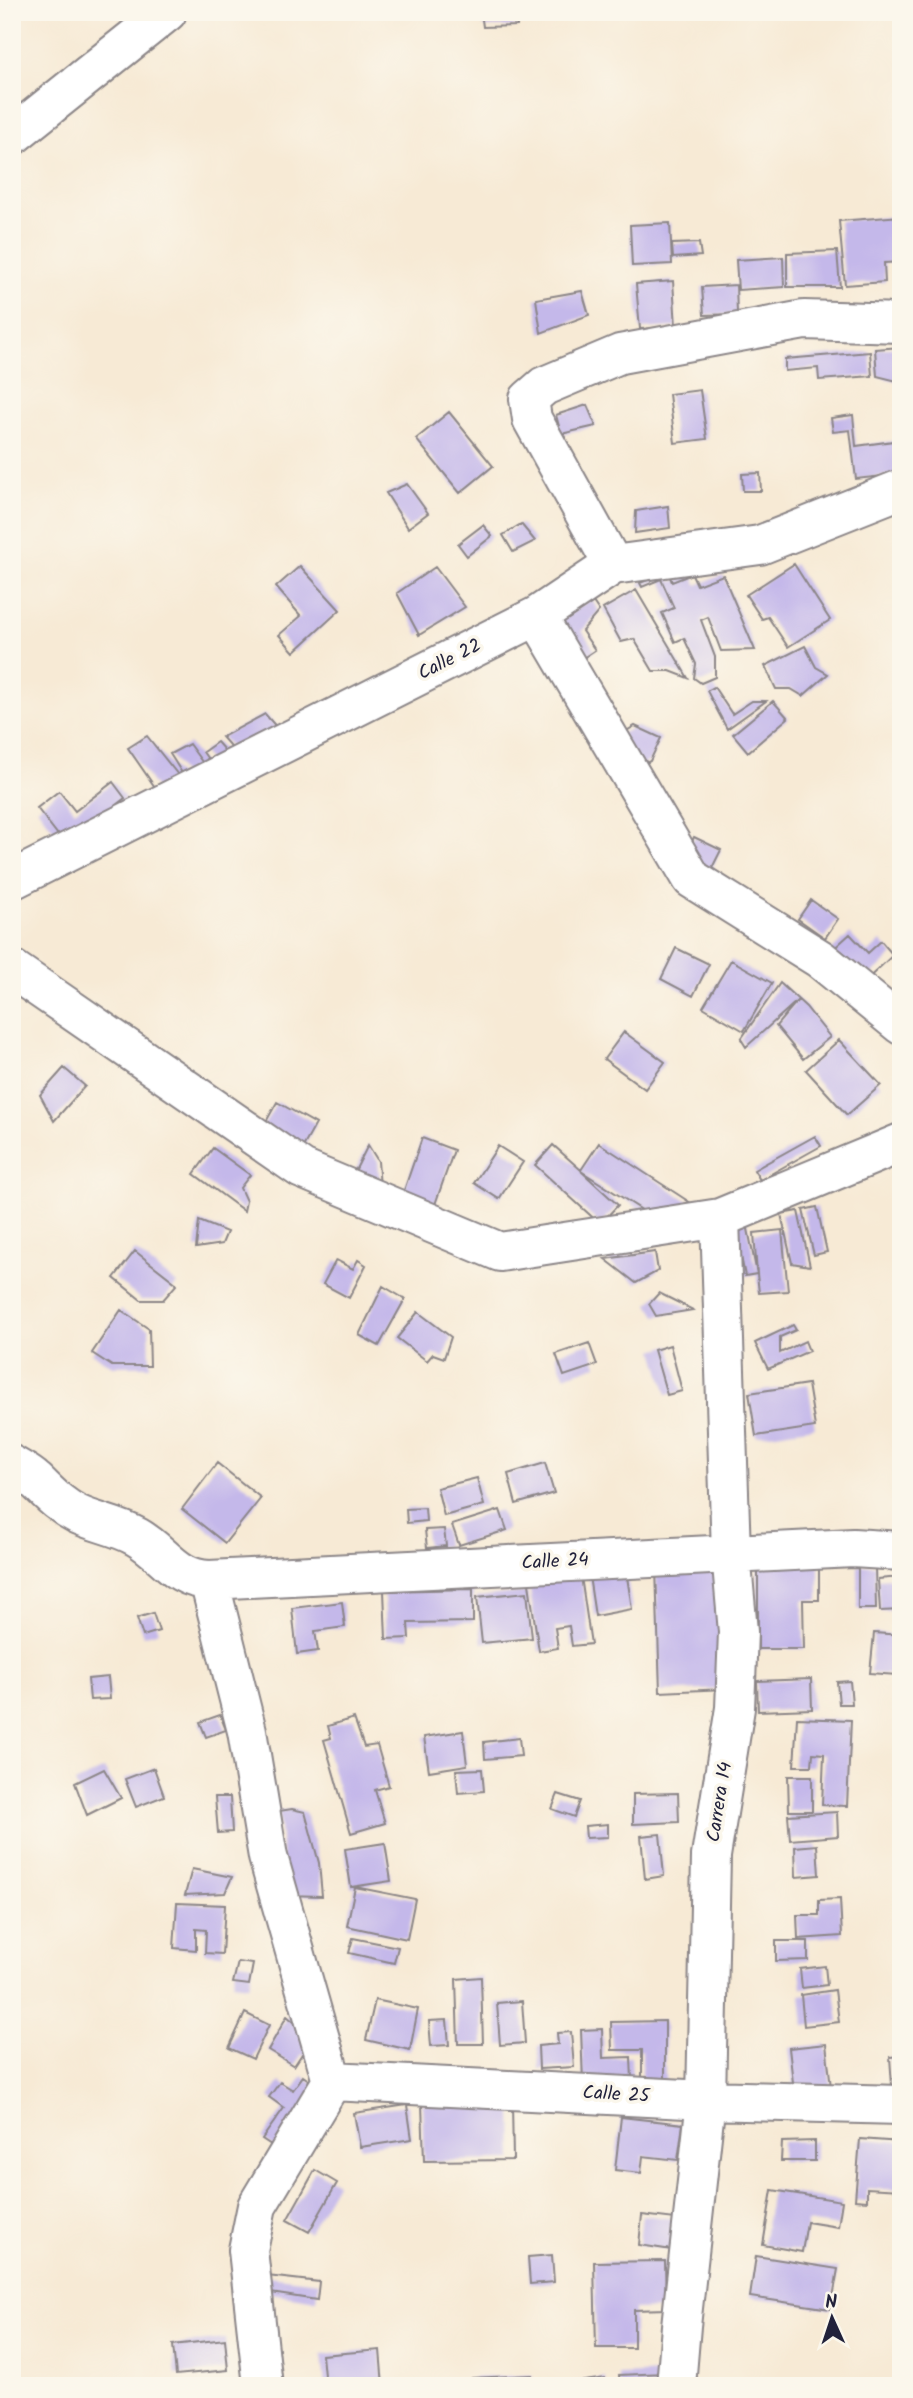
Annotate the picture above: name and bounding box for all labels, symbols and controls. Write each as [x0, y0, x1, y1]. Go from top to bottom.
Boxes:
street label: Calle 22 [413, 631, 487, 689]
street label: Calle 24 [521, 1545, 589, 1579]
street label: Carrera 14 [699, 1760, 741, 1844]
street label: Calle 25 [582, 2078, 652, 2112]
north arrow [797, 2282, 867, 2352]
text: N [824, 2288, 838, 2318]

